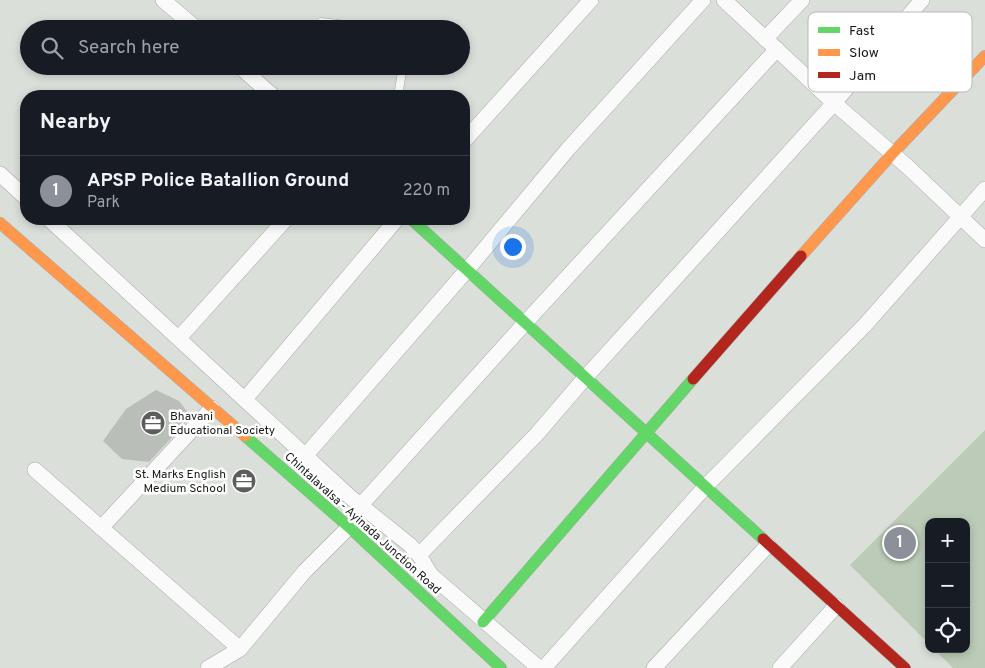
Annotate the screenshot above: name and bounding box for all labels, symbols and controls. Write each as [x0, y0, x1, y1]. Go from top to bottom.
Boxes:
legend [808, 12, 972, 92]
search box [20, 20, 470, 75]
text: Fast [849, 23, 875, 40]
icon: search [38, 34, 66, 62]
text: Search here [78, 36, 180, 60]
text: Slow [849, 45, 879, 62]
text: Jam [849, 68, 876, 85]
text: Nearby [40, 109, 111, 136]
text: APSP Police Batallion Ground [87, 169, 349, 193]
text: 1 [53, 181, 59, 201]
text: 220 m [403, 181, 450, 201]
text: Park [87, 193, 120, 213]
your location [500, 234, 526, 260]
place label: Bhavani Educational Society [170, 409, 275, 439]
office icon: Bhavani Educational Society [140, 410, 166, 436]
street label: Chintalavalsa - Ayinada Junction Road [281, 449, 444, 598]
place label: St. Marks English Medium School [135, 467, 226, 497]
office icon: St. Marks English Medium School [231, 468, 257, 494]
map controls [925, 518, 970, 653]
button: + [925, 518, 970, 563]
pin: 1 [884, 524, 916, 562]
button: − [925, 563, 970, 608]
button: locate [925, 608, 970, 653]

